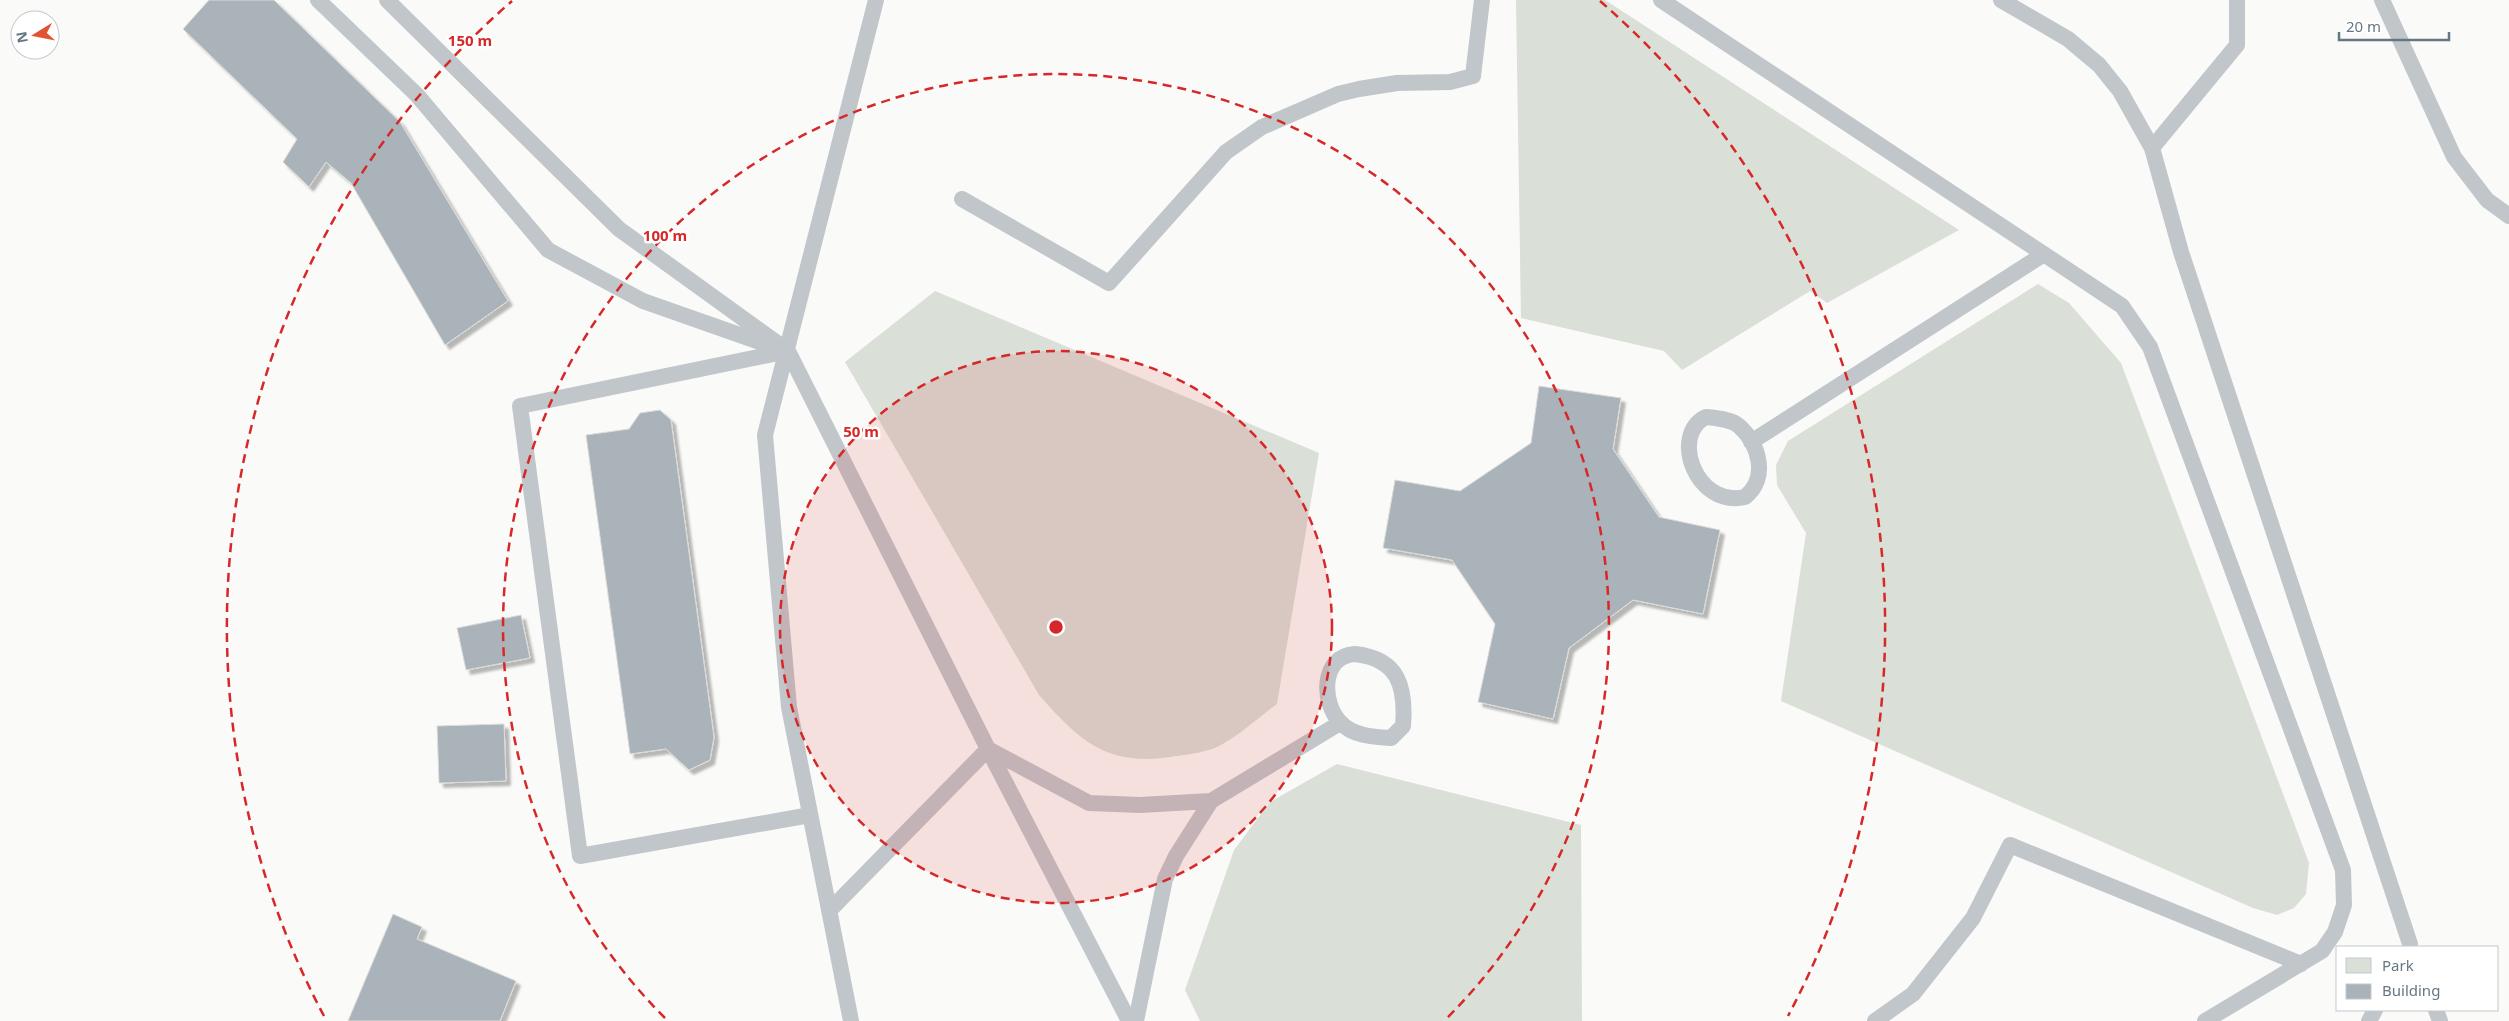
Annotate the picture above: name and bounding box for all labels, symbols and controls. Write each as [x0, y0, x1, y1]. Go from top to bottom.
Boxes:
north arrow [10, 10, 60, 60]
scale bar [2339, 10, 2449, 42]
text: 20 m [2346, 16, 2381, 36]
text: N [11, 30, 32, 45]
text: 150 m [448, 30, 492, 50]
text: 100 m [643, 225, 687, 245]
text: 50 m [843, 421, 879, 441]
centre of rings [1047, 618, 1065, 636]
legend [2336, 946, 2499, 1011]
text: Park [2382, 955, 2414, 975]
text: Building [2382, 980, 2440, 1000]

